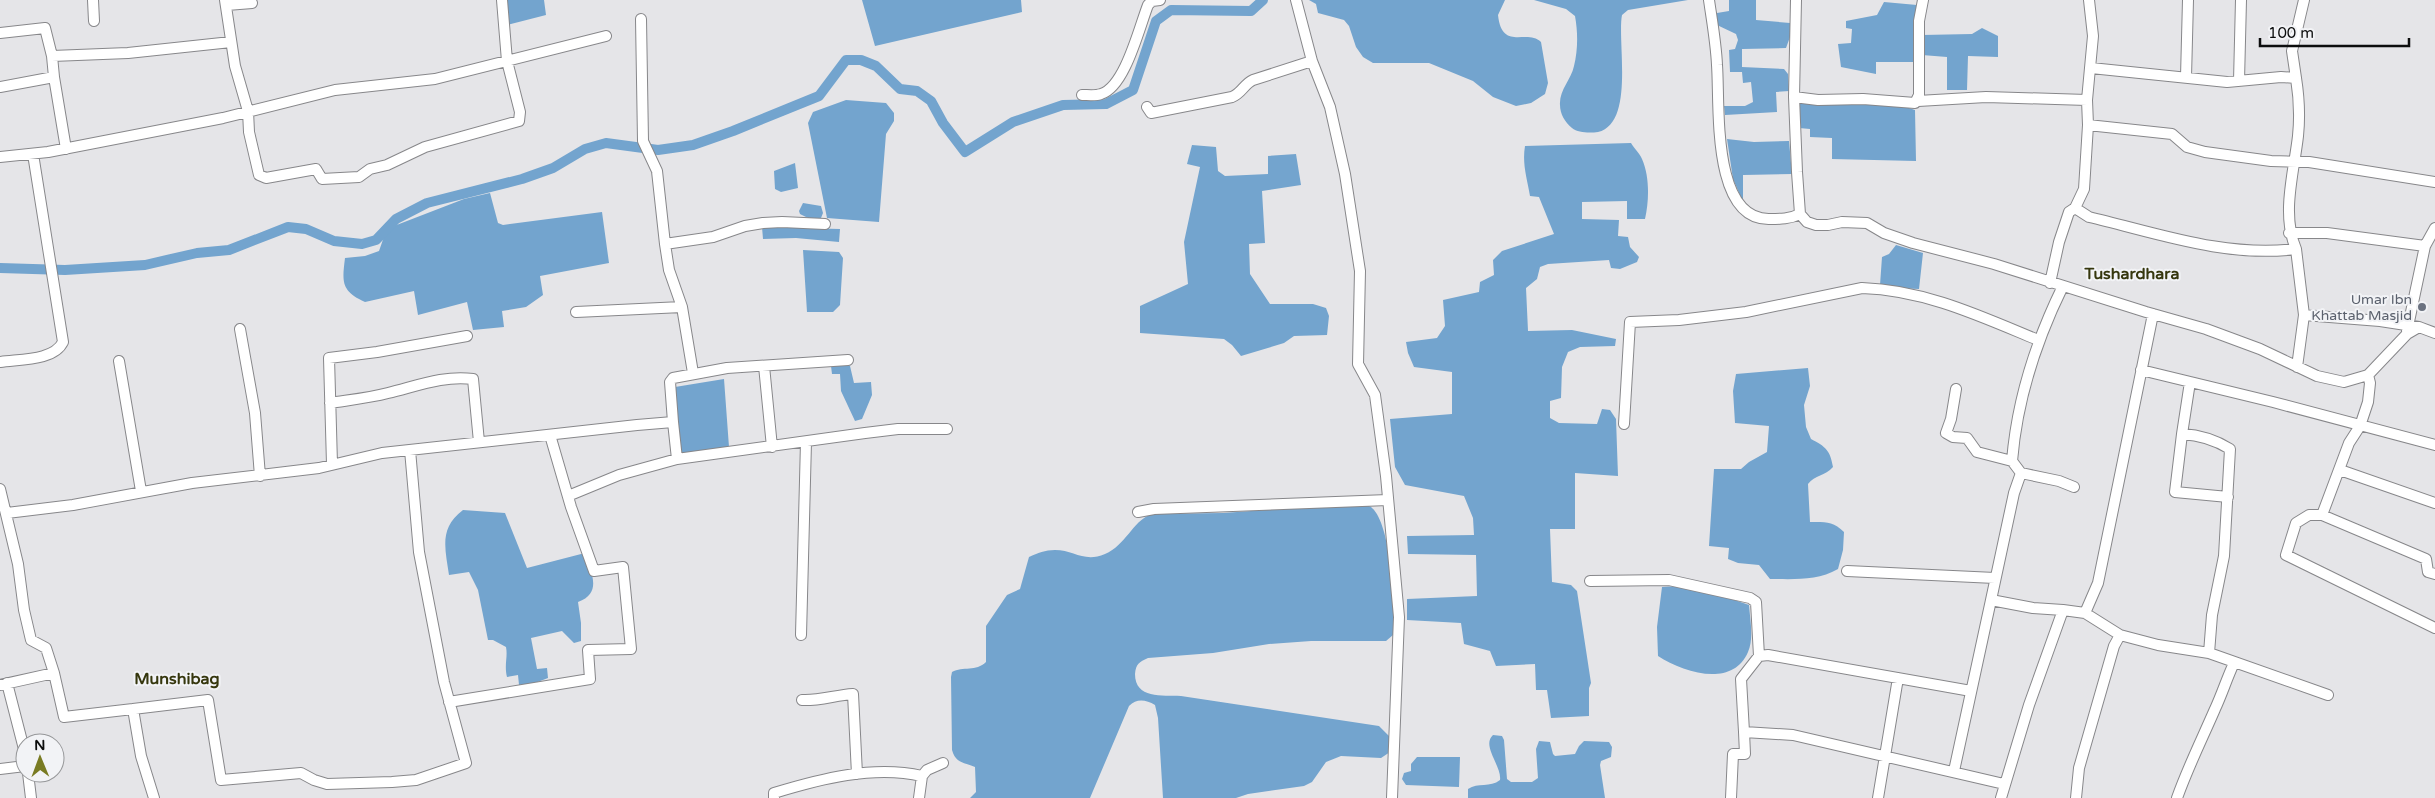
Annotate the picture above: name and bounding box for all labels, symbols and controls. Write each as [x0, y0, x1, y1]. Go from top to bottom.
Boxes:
scale bar [2260, 15, 2409, 47]
text: 100 m [2268, 24, 2314, 42]
district label: Tushardhara [2084, 264, 2179, 284]
place label: Umar Ibn Khattab Masjid [2311, 291, 2412, 324]
marker: Umar Ibn Khattab Masjid [2416, 301, 2428, 313]
district label: Munshibag [134, 669, 220, 689]
north arrow [15, 733, 65, 783]
text: N [34, 737, 46, 754]

